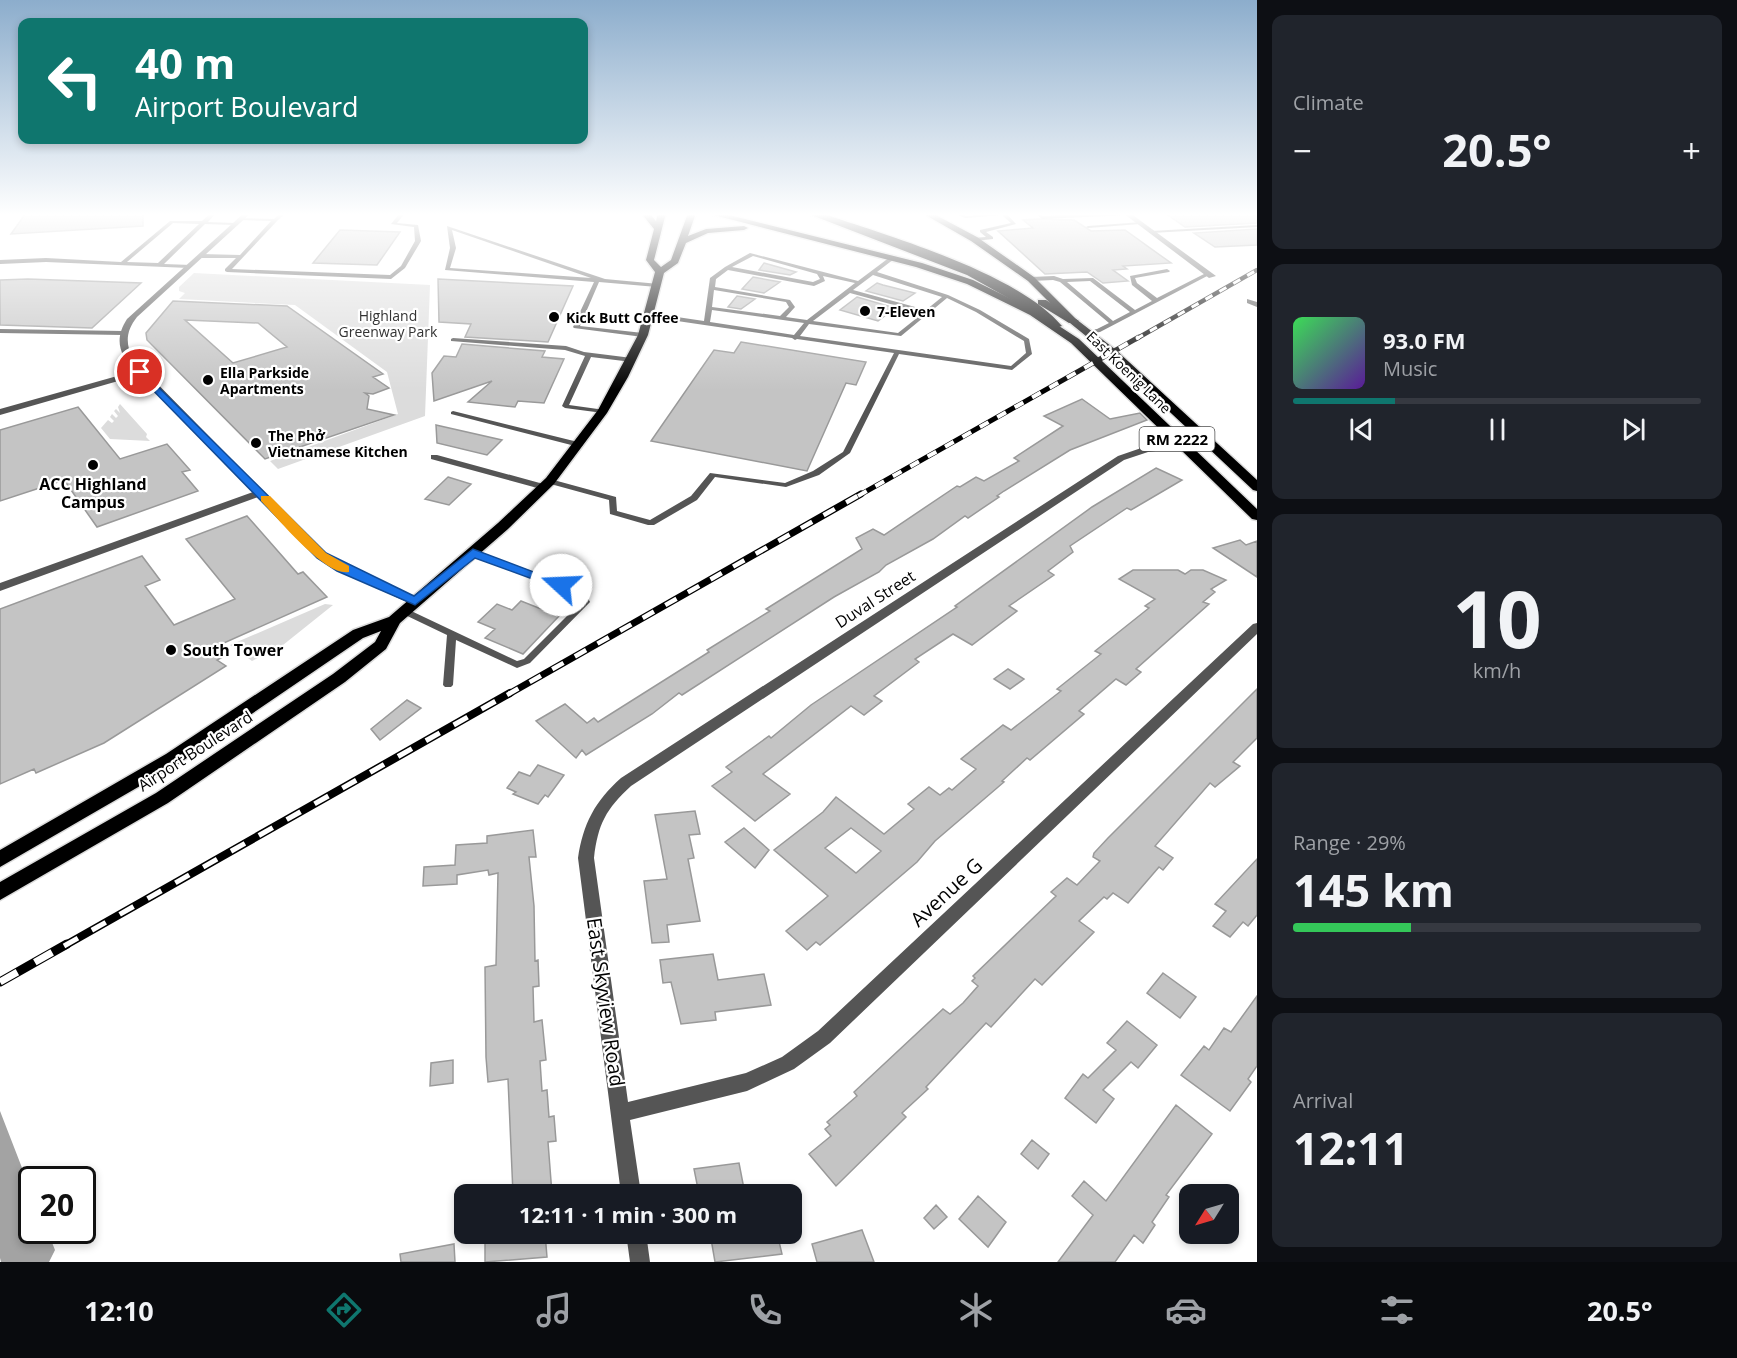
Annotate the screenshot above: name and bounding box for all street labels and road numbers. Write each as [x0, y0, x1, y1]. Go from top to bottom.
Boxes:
street label: East Koenig Lane [1083, 327, 1175, 417]
road number: RM 2222 [1140, 427, 1214, 451]
street label: Duval Street [831, 565, 919, 633]
street label: Airport Boulevard [133, 706, 257, 796]
street label: Avenue G [904, 852, 988, 932]
street label: East Skyview Road [581, 916, 631, 1088]

